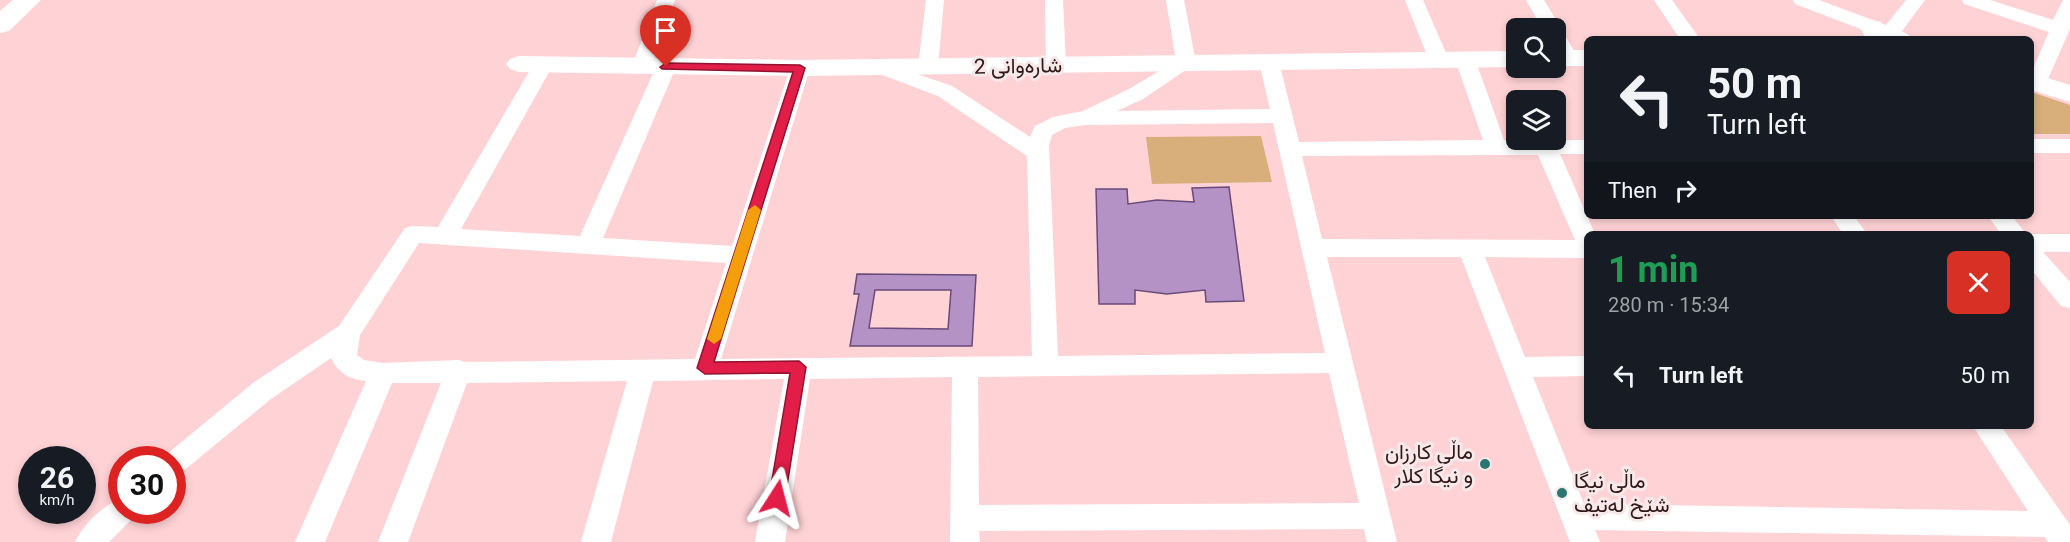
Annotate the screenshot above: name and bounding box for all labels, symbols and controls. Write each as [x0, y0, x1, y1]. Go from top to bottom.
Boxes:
pin [640, 5, 691, 67]
icon: arrive [649, 14, 682, 47]
map controls [1506, 18, 1566, 150]
button: search [1506, 18, 1566, 78]
street label: شارەوانی 2 [974, 53, 1062, 80]
text: 50 m [1707, 59, 1802, 108]
icon: left [1608, 60, 1686, 138]
button: layers [1506, 90, 1566, 150]
text: Turn left [1707, 109, 1807, 141]
icon: right [1669, 174, 1702, 207]
text: Then [1608, 178, 1657, 203]
text: 1 min [1608, 249, 1699, 291]
button: close [1947, 251, 2010, 314]
text: 280 m · 15:34 [1608, 293, 1729, 317]
icon: left [1608, 359, 1641, 392]
text: Turn left [1659, 363, 1743, 388]
text: 50 m [1961, 363, 2010, 388]
place label: ماڵی کارزان و نیگا کلار [1385, 439, 1473, 489]
speed limit sign: 30 [108, 446, 186, 524]
marker: ماڵی کارزان و نیگا کلار [1478, 457, 1492, 471]
text: 26 [40, 460, 74, 495]
position arrow [745, 466, 809, 530]
place label: ماڵی نیگا شێخ لەتیف [1574, 468, 1669, 519]
marker: ماڵی نیگا شێخ لەتیف [1555, 486, 1569, 500]
text: km/h [39, 491, 75, 509]

